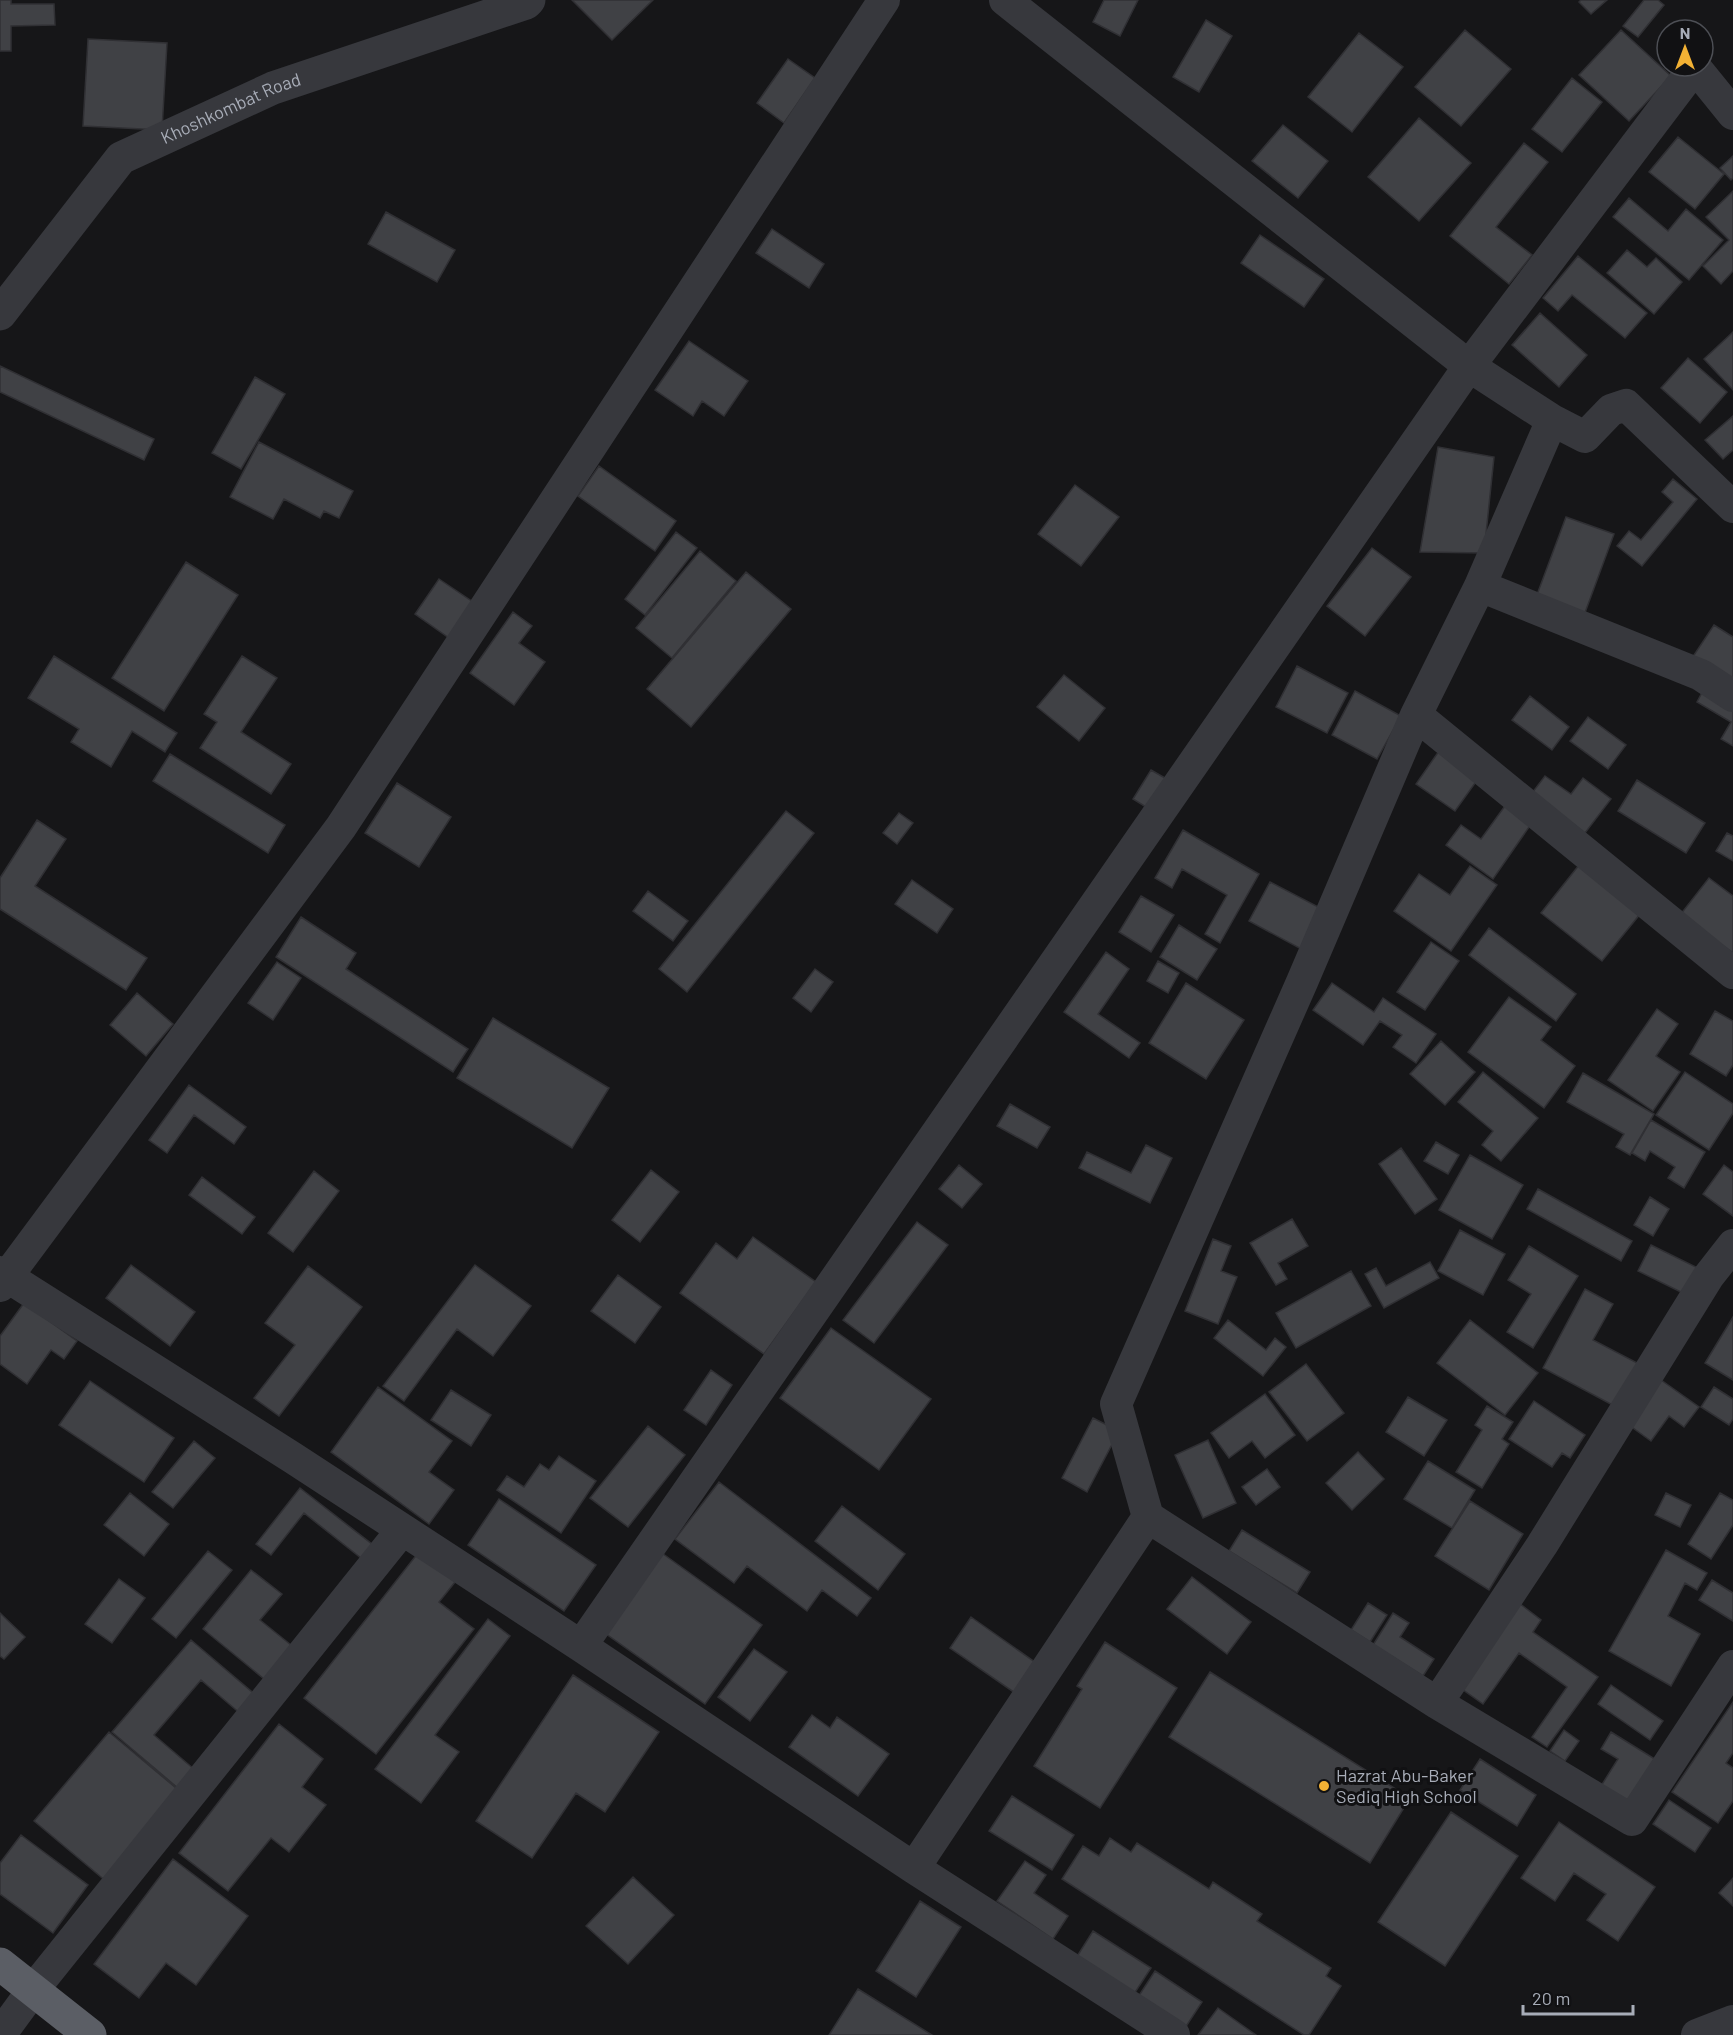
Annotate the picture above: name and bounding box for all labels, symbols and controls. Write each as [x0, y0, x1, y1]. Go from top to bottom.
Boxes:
north arrow [1655, 18, 1715, 78]
text: N [1680, 23, 1690, 42]
street label: Khoshkombat Road [157, 67, 303, 148]
place label: Hazrat Abu-Baker Sediq High School [1336, 1764, 1477, 1807]
marker: Hazrat Abu-Baker Sediq High School [1317, 1779, 1331, 1793]
scale bar [1523, 1978, 1632, 2016]
text: 20 m [1532, 1987, 1570, 2009]

